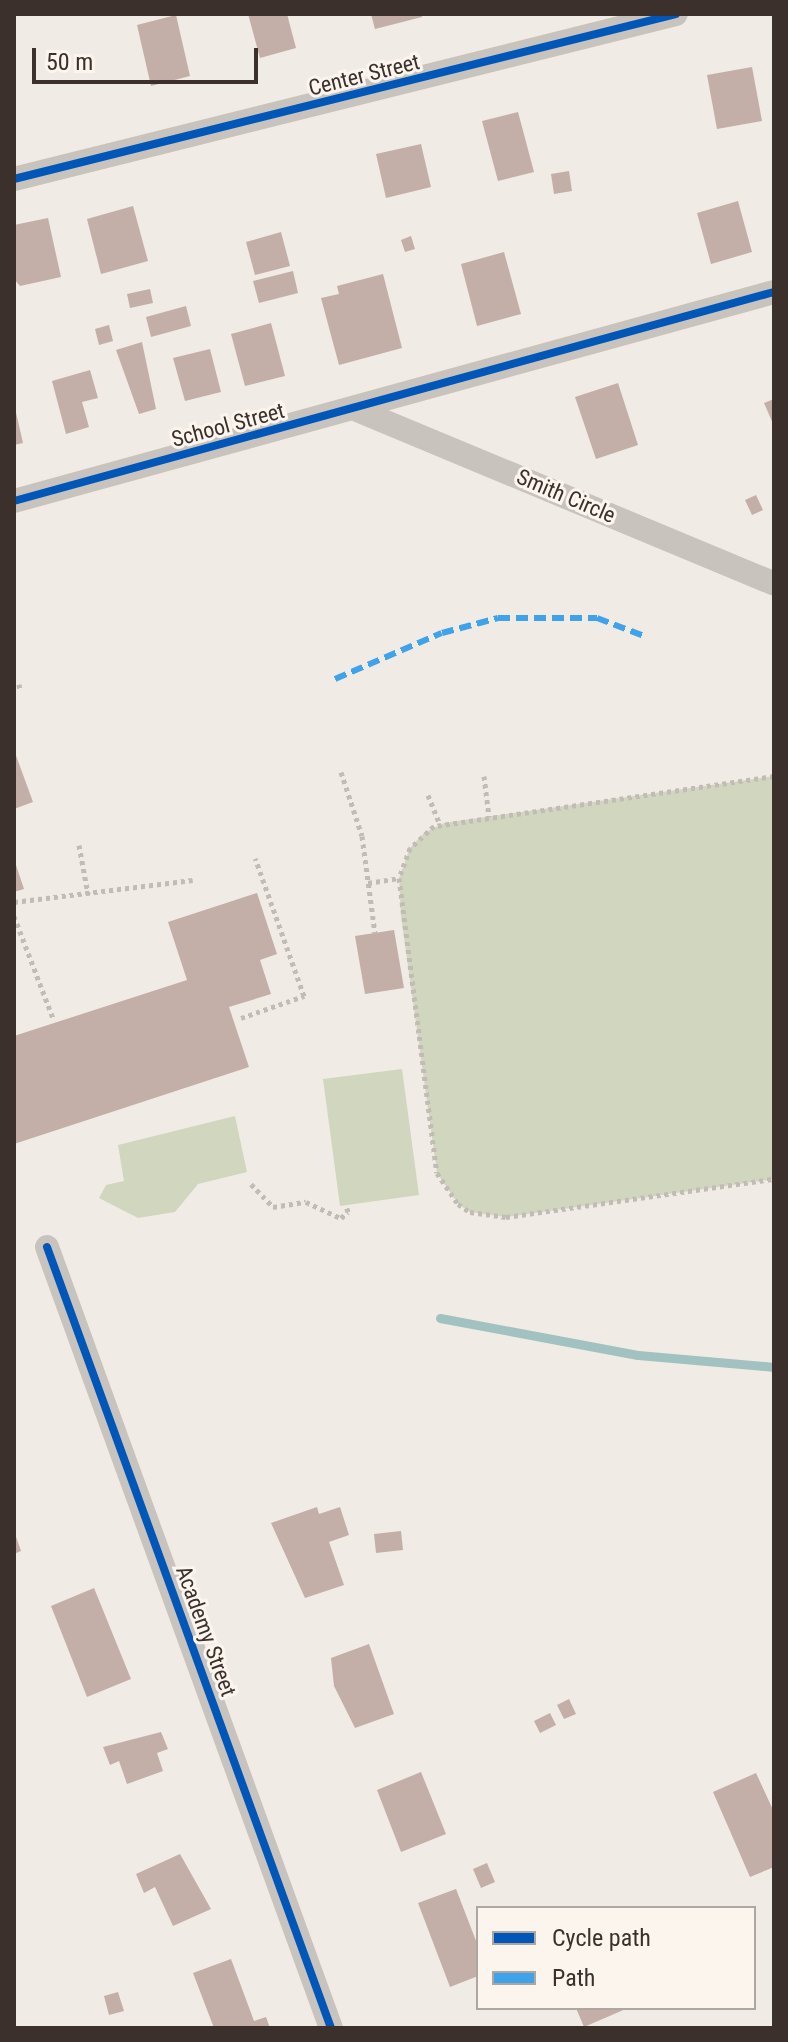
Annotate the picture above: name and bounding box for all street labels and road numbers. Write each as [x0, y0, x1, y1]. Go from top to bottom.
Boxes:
street label: Center Street [306, 48, 422, 102]
street label: School Street [169, 397, 287, 453]
street label: Smith Circle [513, 463, 619, 529]
street label: Academy Street [170, 1562, 242, 1700]

